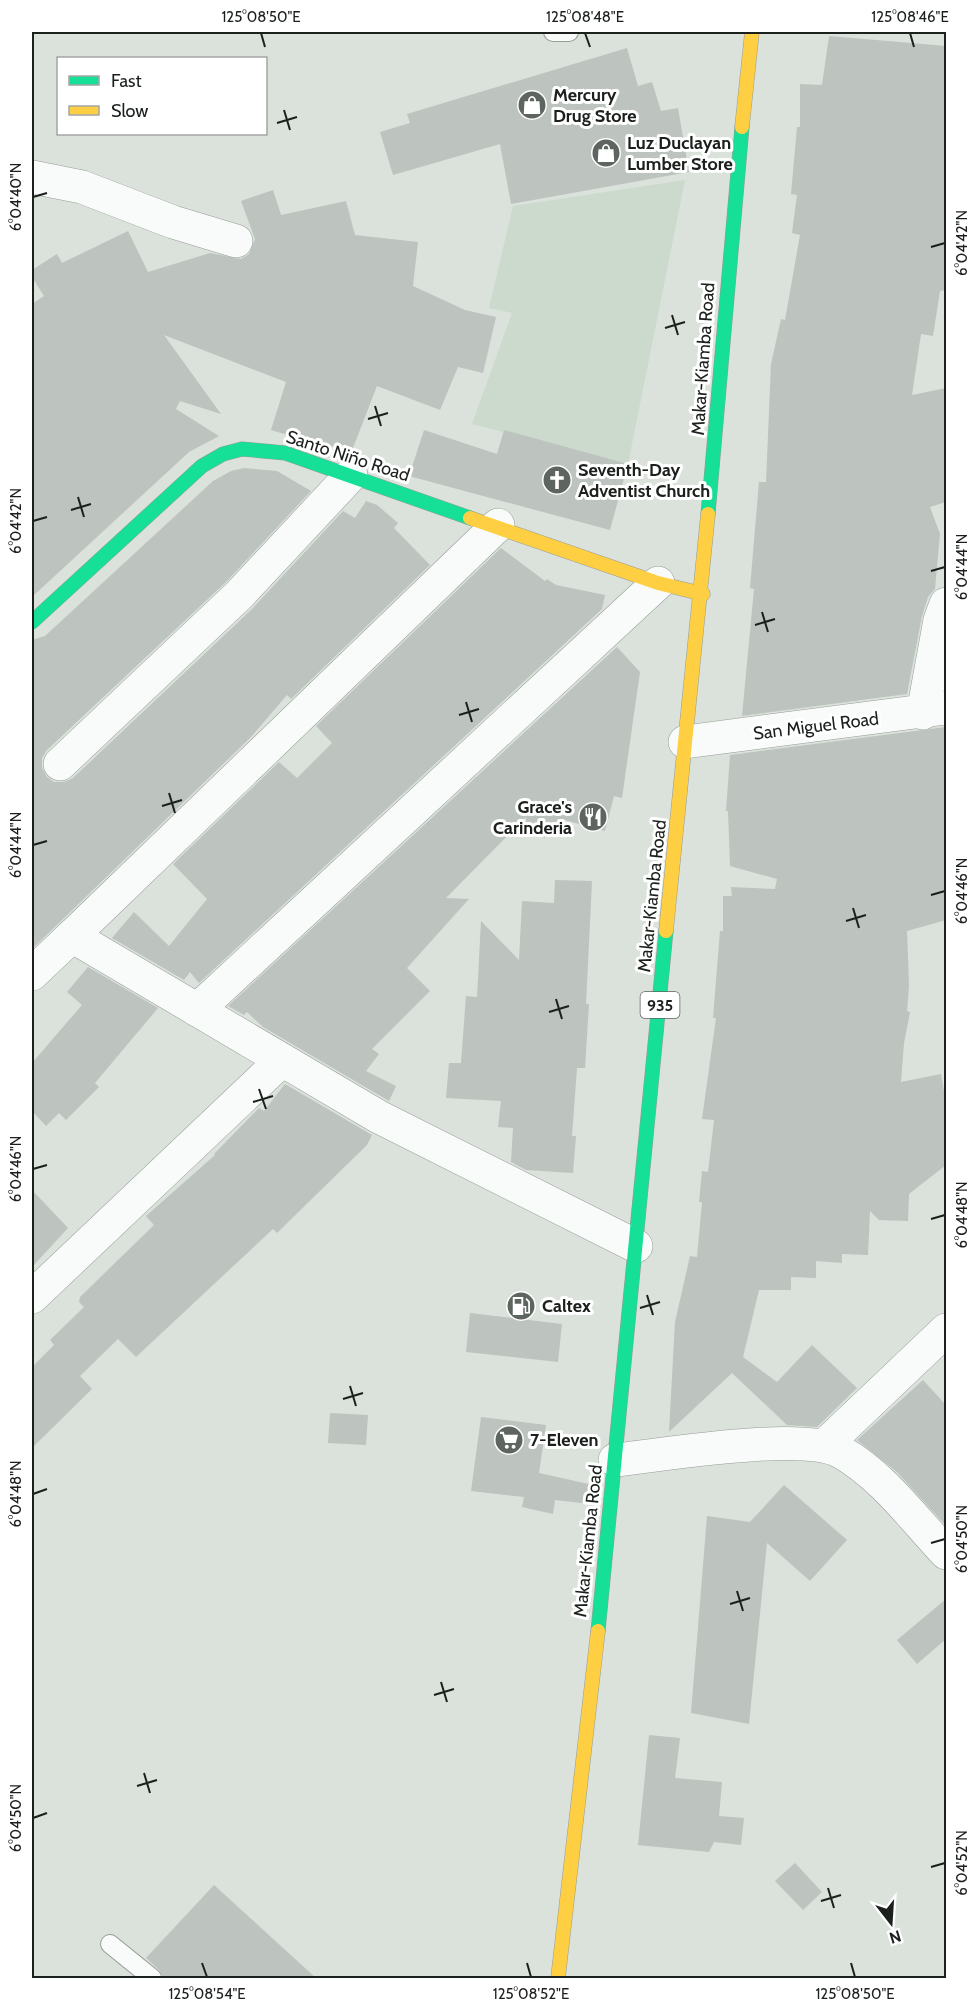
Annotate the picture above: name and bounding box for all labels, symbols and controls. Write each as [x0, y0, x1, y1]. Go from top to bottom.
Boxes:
text: 125°08'50"E [221, 8, 301, 26]
text: 125°08'48"E [546, 8, 624, 26]
text: 125°08'46"E [871, 8, 949, 26]
legend [57, 57, 267, 135]
text: Fast [111, 70, 142, 92]
place label: Mercury Drug Store [553, 84, 637, 127]
shop icon: Mercury Drug Store [516, 89, 548, 121]
text: Slow [111, 100, 148, 122]
place label: Luz Duclayan Lumber Store [627, 132, 733, 175]
shop icon: Luz Duclayan Lumber Store [590, 137, 622, 169]
text: 6°04'40"N [7, 163, 25, 231]
text: 6°04'42"N [953, 210, 971, 276]
street label: Makar-Kiamba Road [687, 282, 719, 436]
street label: Santo Niño Road [284, 426, 412, 486]
place label: Seventh-Day Adventist Church [578, 459, 710, 502]
church icon: Seventh-Day Adventist Church [541, 464, 573, 496]
text: 6°04'42"N [7, 488, 25, 554]
text: 6°04'44"N [953, 534, 971, 600]
street label: San Miguel Road [752, 707, 880, 745]
place label: Grace's Carinderia [493, 796, 572, 839]
restaurant icon: Grace's Carinderia [577, 801, 609, 833]
text: 6°04'44"N [7, 812, 25, 878]
street label: Makar-Kiamba Road [633, 819, 671, 973]
text: 6°04'46"N [953, 858, 971, 924]
road number: 935 [640, 992, 680, 1018]
text: 6°04'46"N [7, 1136, 25, 1202]
text: 6°04'48"N [953, 1181, 971, 1249]
fuel station icon: Caltex [505, 1290, 537, 1322]
place label: Caltex [542, 1295, 591, 1317]
supermarket icon: 7-Eleven [493, 1424, 525, 1456]
place label: 7-Eleven [530, 1429, 598, 1451]
text: 6°04'48"N [7, 1460, 25, 1528]
street label: Makar-Kiamba Road [569, 1464, 607, 1618]
text: 6°04'50"N [953, 1505, 971, 1573]
text: 6°04'50"N [7, 1784, 25, 1852]
text: 6°04'52"N [953, 1830, 971, 1896]
north arrow [861, 1893, 921, 1953]
text: N [887, 1926, 903, 1948]
text: 125°08'54"E [168, 1985, 246, 2003]
text: 125°08'52"E [493, 1985, 569, 2003]
text: 125°08'50"E [815, 1985, 895, 2003]

